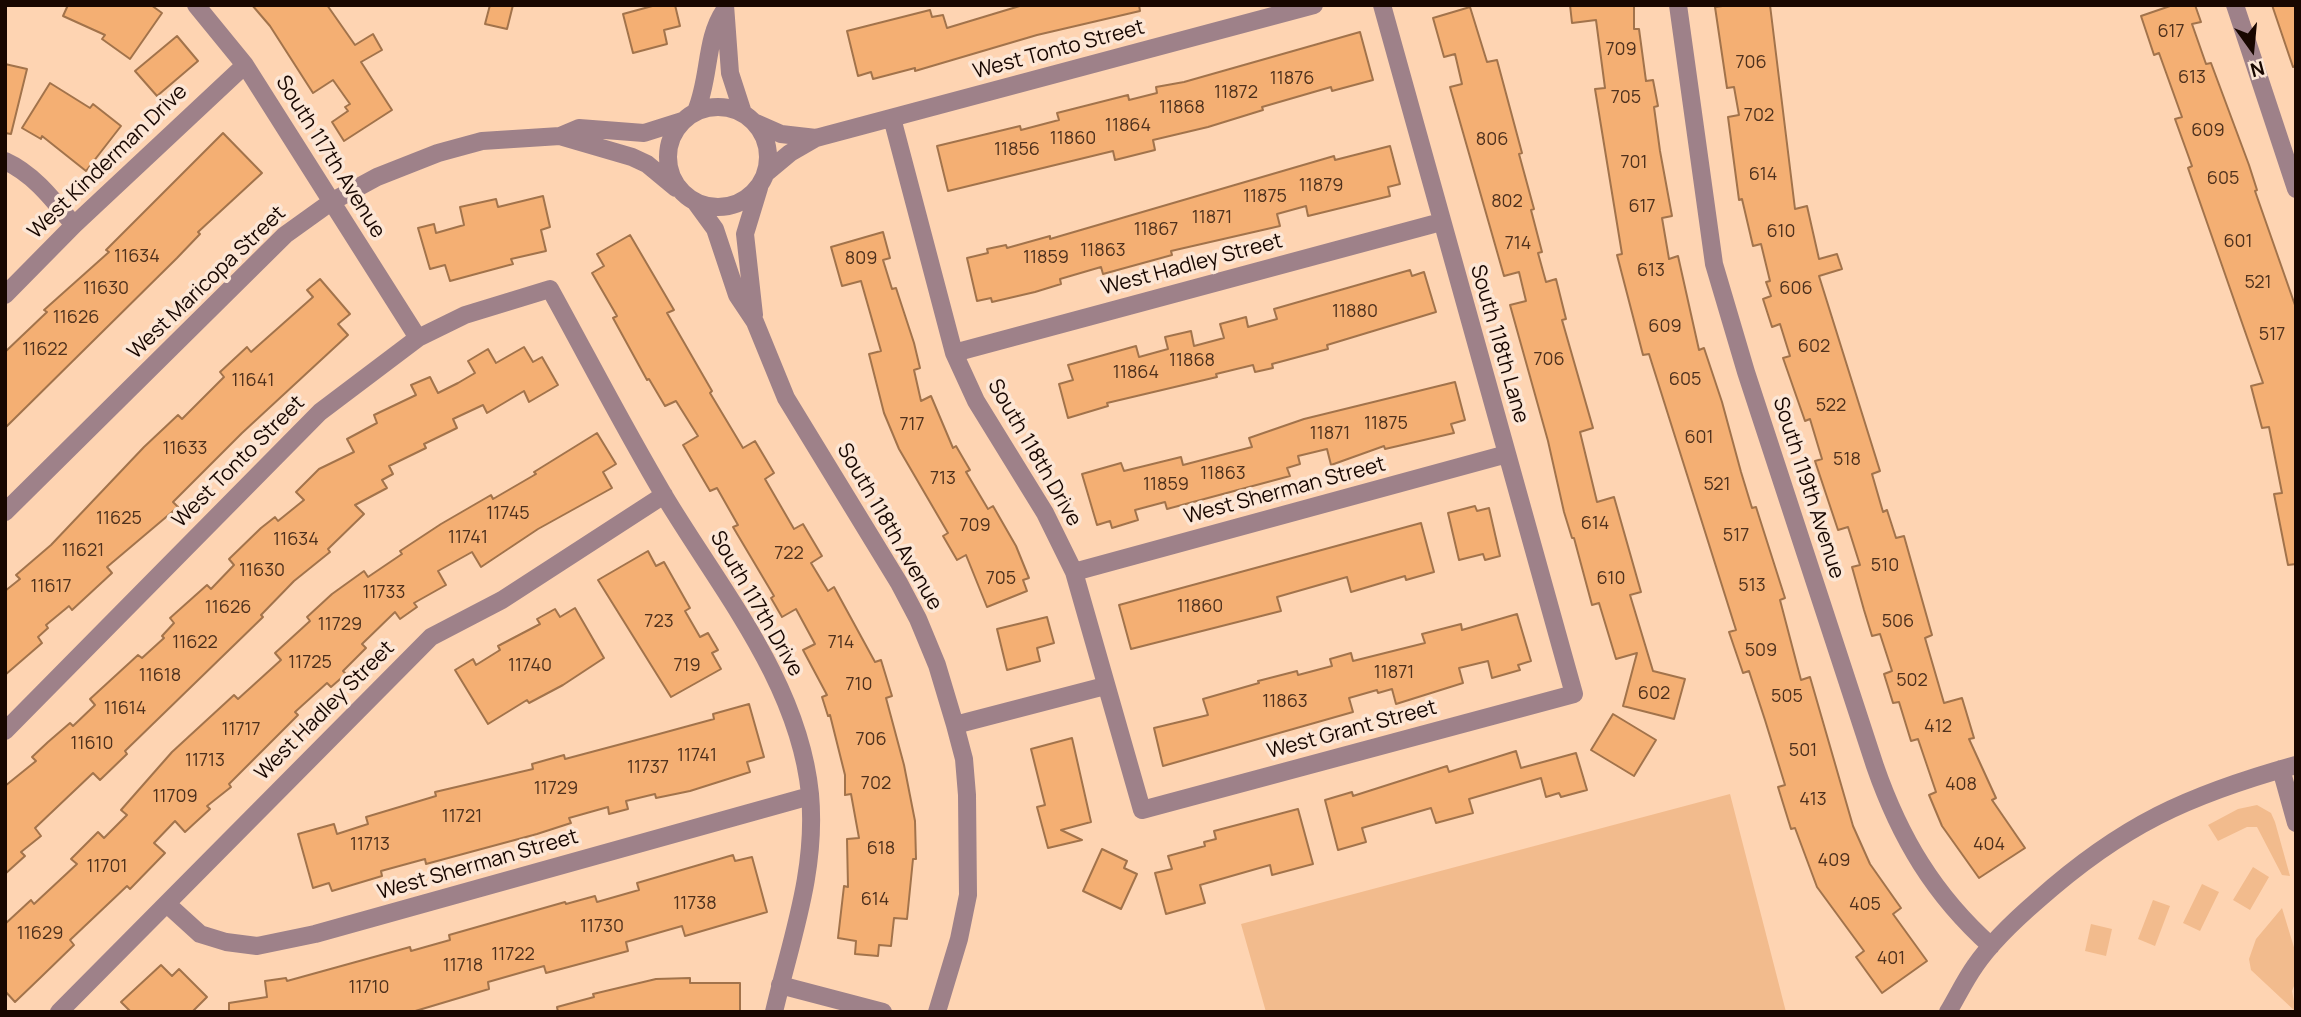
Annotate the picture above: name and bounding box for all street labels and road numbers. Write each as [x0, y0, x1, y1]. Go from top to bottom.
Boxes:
street label: West Tonto Street [971, 15, 1147, 85]
street label: South 117th Avenue [270, 71, 390, 243]
street label: West Kinderman Drive [23, 79, 193, 245]
street label: West Maricopa Street [123, 201, 291, 365]
street label: West Hadley Street [1099, 229, 1285, 301]
street label: South 118th Lane [1464, 262, 1534, 426]
street label: South 118th Drive [982, 375, 1086, 531]
street label: West Tonto Street [168, 391, 310, 533]
street label: South 119th Avenue [1767, 394, 1849, 582]
street label: South 118th Avenue [831, 439, 947, 615]
street label: West Sherman Street [1182, 452, 1388, 530]
street label: South 117th Drive [704, 527, 808, 681]
street label: West Hadley Street [250, 636, 400, 786]
street label: West Grant Street [1264, 695, 1440, 765]
street label: West Sherman Street [375, 824, 581, 906]

